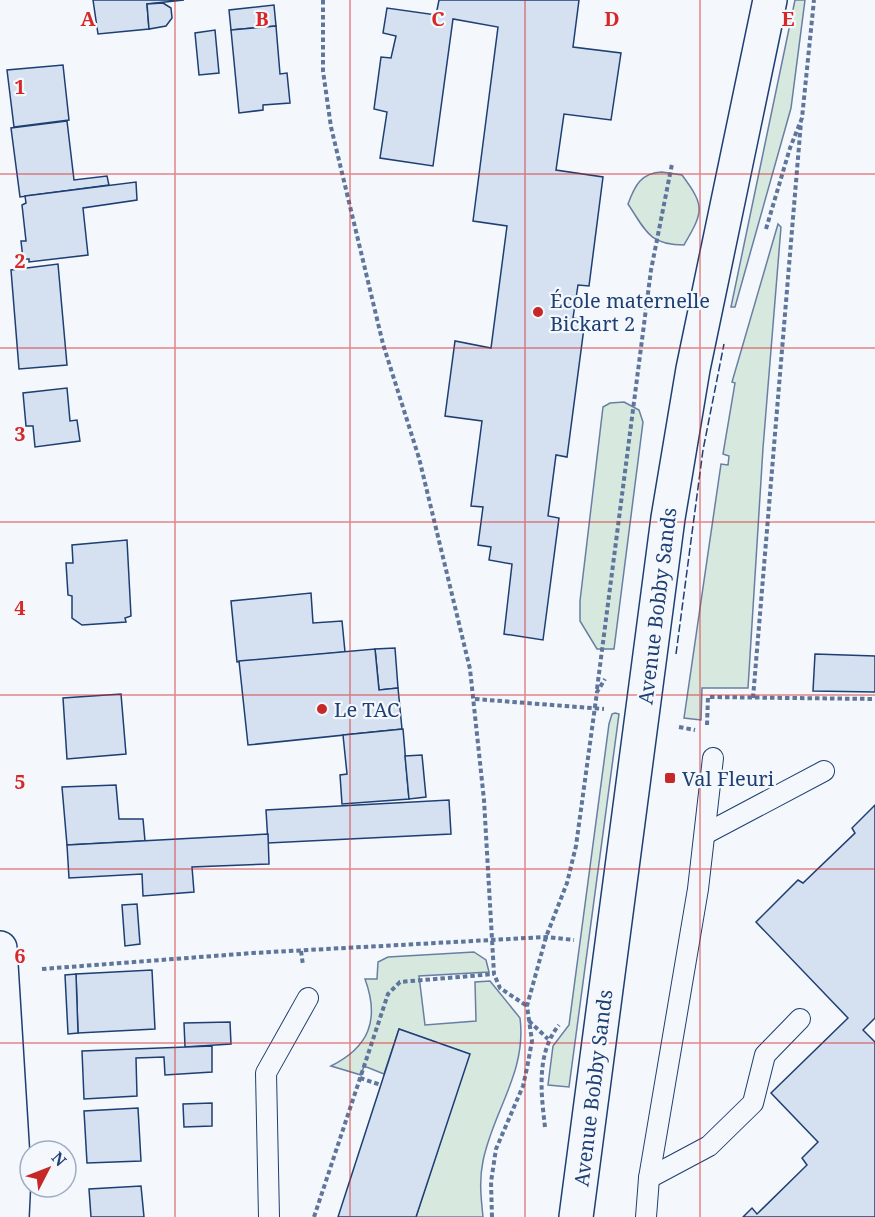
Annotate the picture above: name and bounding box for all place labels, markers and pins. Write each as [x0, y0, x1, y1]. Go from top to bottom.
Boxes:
place label: École maternelle Bickart 2 [550, 287, 710, 337]
marker: École maternelle Bickart 2 [531, 305, 545, 319]
place label: Le TAC [334, 696, 399, 723]
marker: Le TAC [315, 702, 329, 716]
place label: Val Fleuri [682, 765, 775, 792]
marker: Val Fleuri [663, 771, 677, 785]

